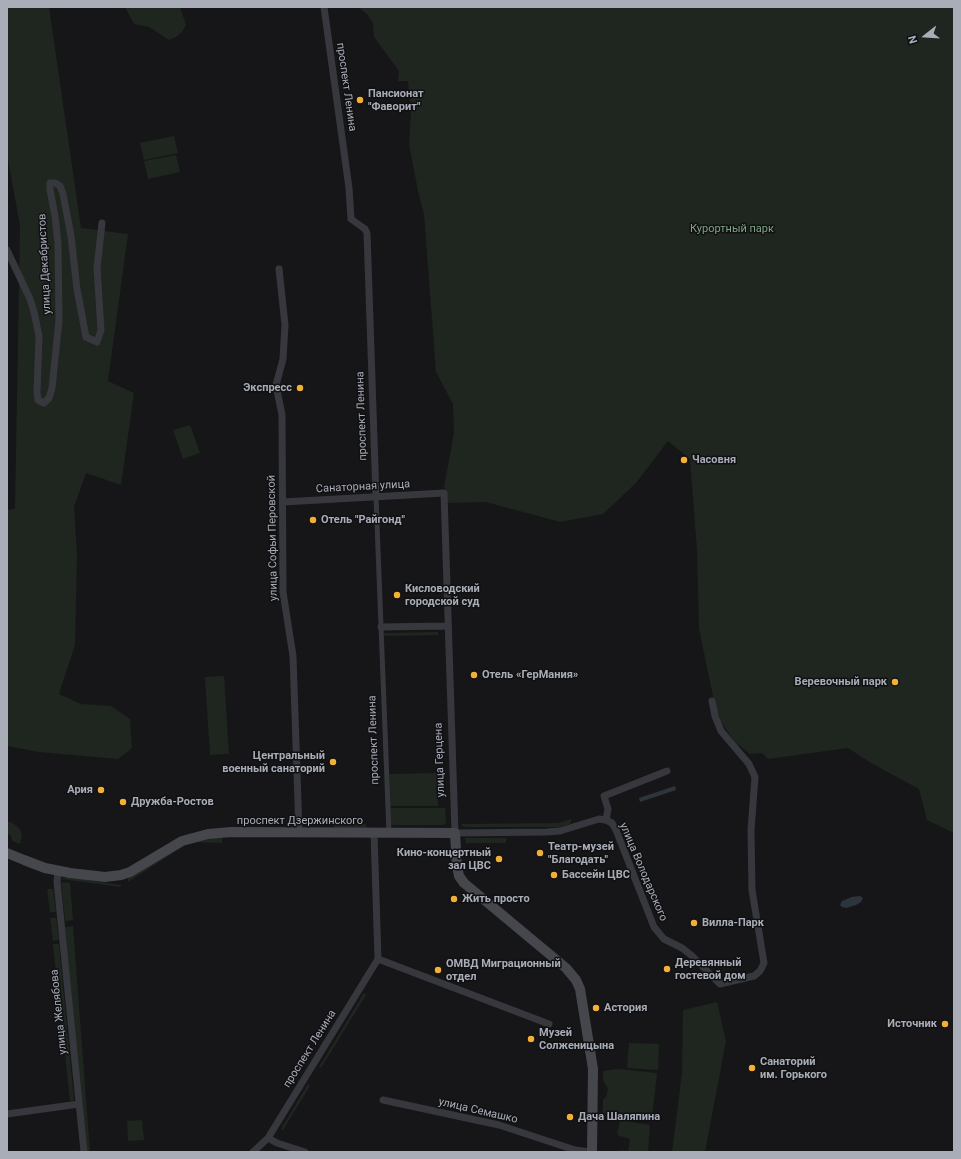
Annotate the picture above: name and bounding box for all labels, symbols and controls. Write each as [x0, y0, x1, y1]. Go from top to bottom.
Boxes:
north arrow [905, 16, 945, 56]
text: N [906, 34, 920, 45]
street label: проспект Ленина [333, 42, 359, 132]
place label: Пансионат "Фаворит" [368, 87, 424, 113]
marker: Пансионат "Фаворит" [355, 95, 365, 105]
street label: улица Декабристов [36, 213, 54, 315]
park label: Курортный парк [690, 222, 774, 236]
street label: проспект Ленина [354, 371, 370, 461]
place label: Экспресс [243, 381, 292, 395]
marker: Экспресс [295, 383, 305, 393]
place label: Часовня [692, 453, 736, 467]
marker: Часовня [679, 455, 689, 465]
street label: улица Софьи Перовской [265, 475, 281, 601]
street label: Санаторная улица [316, 478, 410, 496]
place label: Отель "Райгонд" [321, 513, 405, 527]
marker: Отель "Райгонд" [308, 515, 318, 525]
place label: Кисловодский городской суд [405, 582, 480, 608]
marker: Кисловодский городской суд [392, 590, 402, 600]
place label: Отель «ГерМания» [482, 668, 578, 682]
marker: Отель «ГерМания» [469, 670, 479, 680]
place label: Веревочный парк [795, 675, 887, 689]
marker: Веревочный парк [890, 677, 900, 687]
street label: проспект Ленина [366, 695, 382, 785]
street label: улица Герцена [432, 722, 448, 798]
place label: Центральный военный санаторий [222, 749, 325, 775]
marker: Центральный военный санаторий [328, 757, 338, 767]
place label: Ария [67, 783, 93, 797]
marker: Ария [96, 785, 106, 795]
place label: Дружба-Ростов [131, 795, 214, 809]
marker: Дружба-Ростов [118, 797, 128, 807]
street label: проспект Дзержинского [237, 814, 363, 828]
street label: улица Володарского [616, 821, 670, 923]
place label: Театр-музей "Благодать" [548, 840, 614, 866]
place label: Кино-концертный зал ЦВС [397, 846, 491, 872]
marker: Театр-музей "Благодать" [535, 848, 545, 858]
marker: Кино-концертный зал ЦВС [494, 854, 504, 864]
place label: Бассейн ЦВС [562, 868, 630, 882]
marker: Бассейн ЦВС [549, 870, 559, 880]
place label: Жить просто [462, 892, 530, 906]
marker: Жить просто [449, 894, 459, 904]
place label: Вилла-Парк [702, 916, 764, 930]
marker: Вилла-Парк [689, 918, 699, 928]
place label: Деревянный гостевой дом [675, 956, 746, 982]
place label: ОМВД Миграционный отдел [446, 957, 561, 983]
marker: Деревянный гостевой дом [662, 964, 672, 974]
marker: ОМВД Миграционный отдел [433, 965, 443, 975]
street label: улица Желябова [48, 969, 70, 1055]
place label: Астория [604, 1001, 647, 1015]
marker: Астория [591, 1003, 601, 1013]
street label: проспект Ленина [281, 1008, 339, 1090]
place label: Источник [887, 1017, 937, 1031]
marker: Источник [940, 1019, 950, 1029]
place label: Музей Солженицына [539, 1026, 614, 1052]
marker: Музей Солженицына [526, 1034, 536, 1044]
place label: Санаторий им. Горького [760, 1055, 827, 1081]
marker: Санаторий им. Горького [747, 1063, 757, 1073]
street label: улица Семашко [437, 1095, 519, 1127]
place label: Дача Шаляпина [578, 1110, 660, 1124]
marker: Дача Шаляпина [565, 1112, 575, 1122]

